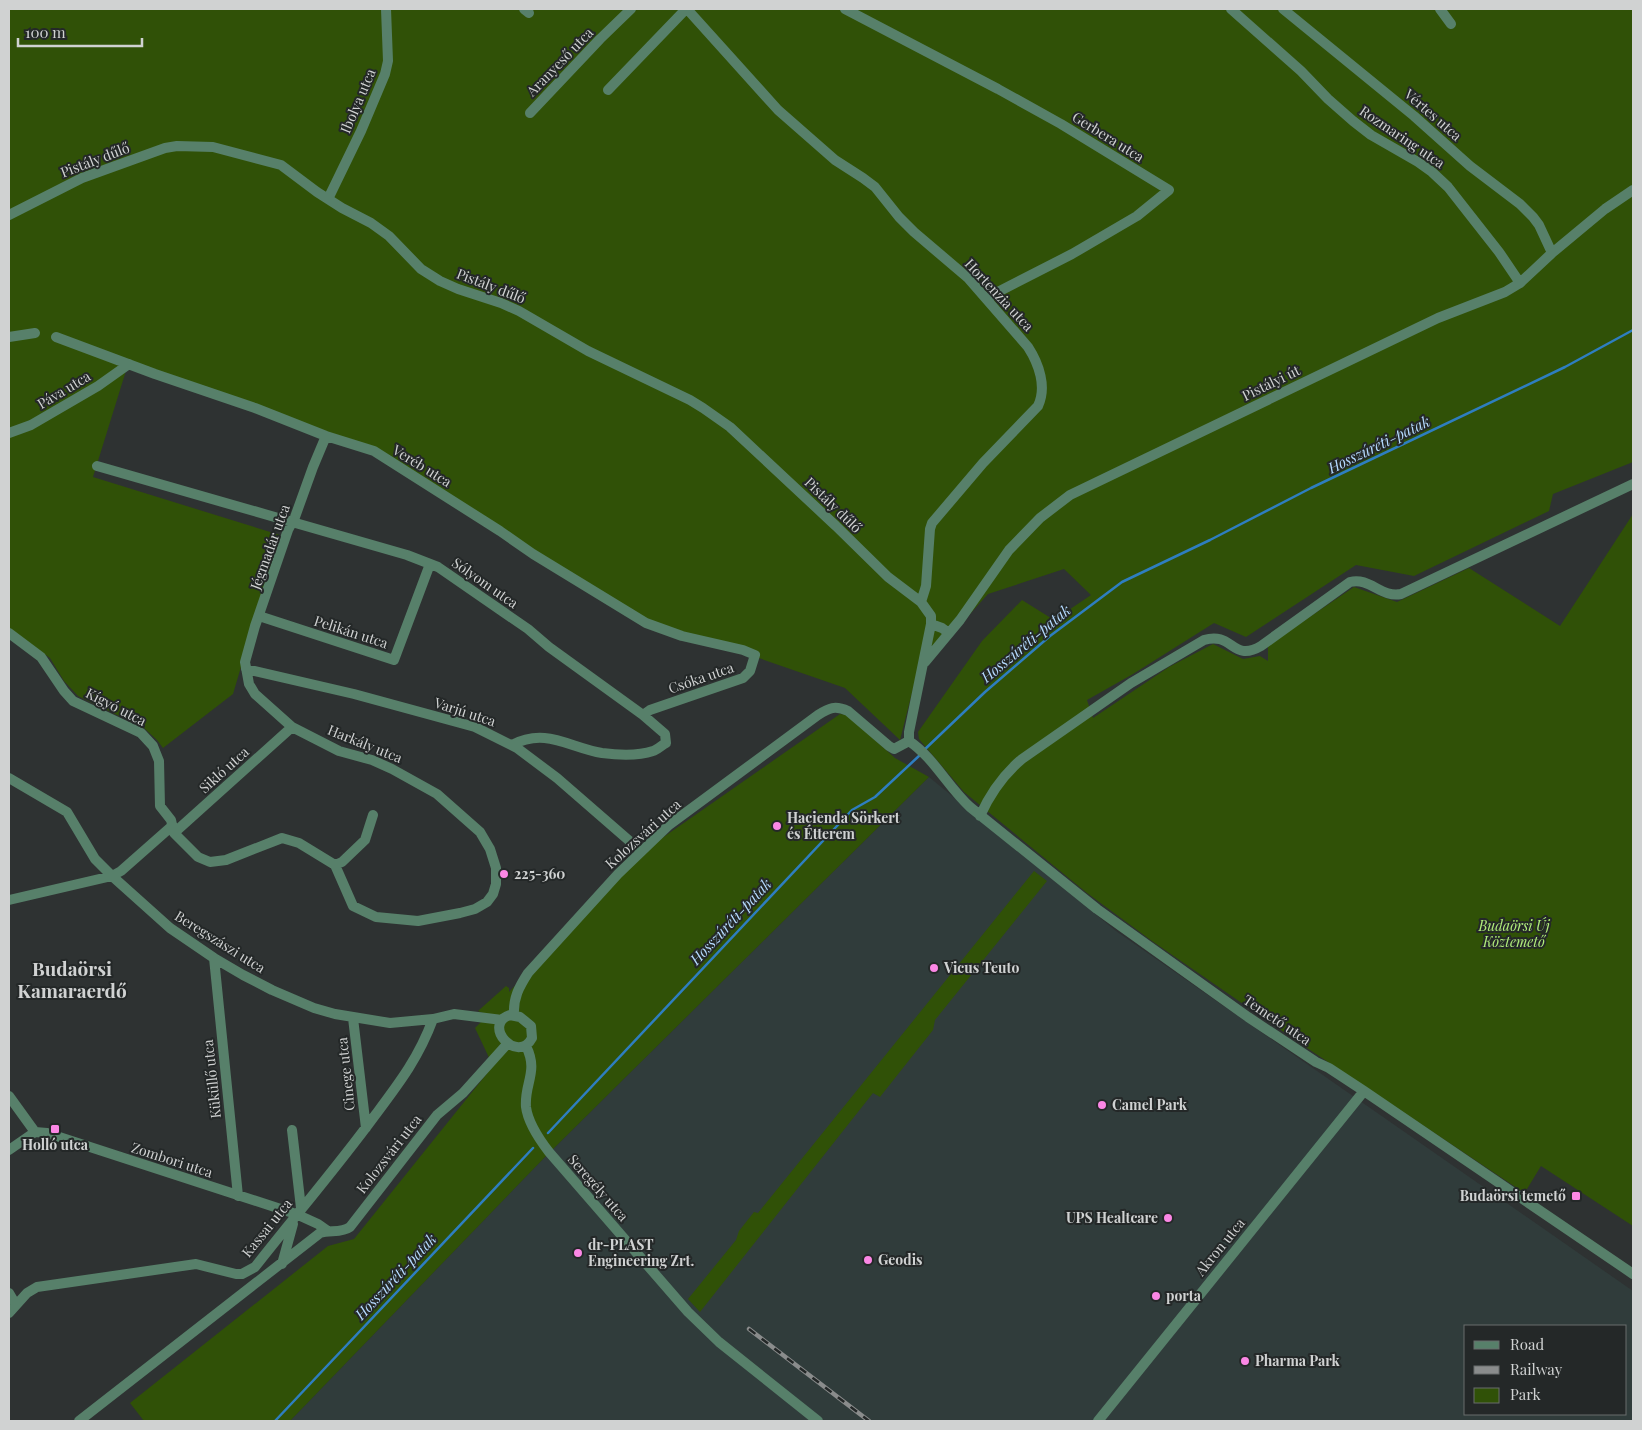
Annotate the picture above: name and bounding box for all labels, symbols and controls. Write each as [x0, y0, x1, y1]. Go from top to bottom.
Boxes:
scale bar [18, 15, 141, 47]
text: 100 m [25, 22, 66, 42]
street label: Aranyeső utca [521, 23, 597, 101]
street label: Ibolya utca [335, 66, 380, 136]
street label: Vértes utca [1400, 84, 1466, 145]
street label: Rozmaring utca [1356, 101, 1449, 172]
street label: Gerbera utca [1069, 107, 1148, 166]
street label: Pistály dűlő [58, 138, 132, 181]
street label: Hortenzia utca [961, 254, 1038, 335]
street label: Pistály dűlő [454, 264, 529, 308]
street label: Pistályi út [1239, 360, 1304, 405]
street label: Páva utca [34, 366, 94, 413]
water label: Hosszúréti-patak [1323, 411, 1433, 478]
street label: Veréb utca [388, 439, 455, 491]
street label: Pistály dűlő [801, 473, 866, 537]
street label: Jégmadár utca [245, 501, 294, 593]
street label: Sólyom utca [449, 553, 522, 612]
water label: Hosszúréti-patak [976, 600, 1075, 687]
street label: Pelikán utca [312, 611, 390, 652]
street label: Csóka utca [666, 657, 736, 698]
street label: Kígyó utca [83, 683, 150, 730]
street label: Varjú utca [431, 692, 498, 730]
street label: Harkály utca [325, 720, 405, 767]
street label: Sikló utca [195, 742, 253, 797]
street label: Kolozsvári utca [601, 795, 685, 873]
place label: Hacienda Sörkert és Étterem [787, 808, 900, 843]
marker: Hacienda Sörkert és Étterem [771, 820, 783, 832]
place label: 225-360 [514, 864, 565, 883]
marker: 225-360 [498, 868, 510, 880]
water label: Hosszúréti-patak [684, 874, 776, 970]
street label: Beregszászi utca [171, 906, 269, 977]
park label: Budaörsi Új Köztemető [1477, 916, 1551, 951]
district label: Budaörsi Kamaraerdő [17, 955, 127, 1003]
place label: Vicus Teuto [943, 958, 1019, 977]
marker: Vicus Teuto [928, 962, 940, 974]
street label: Temető utca [1240, 990, 1315, 1049]
street label: Cinege utca [332, 1036, 359, 1112]
street label: Küküllő utca [198, 1039, 225, 1119]
place label: Camel Park [1112, 1095, 1188, 1114]
marker: Camel Park [1096, 1099, 1108, 1111]
street label: Kolozsvári utca [352, 1110, 426, 1197]
marker: Holló utca [49, 1123, 61, 1135]
place label: Holló utca [22, 1135, 89, 1154]
street label: Zombori utca [129, 1137, 215, 1182]
street label: Seregély utca [564, 1150, 633, 1225]
place label: Budaörsi temető [1460, 1186, 1566, 1205]
marker: Budaörsi temető [1570, 1190, 1582, 1202]
street label: Kassai utca [237, 1194, 296, 1261]
place label: UPS Healtcare [1066, 1208, 1158, 1227]
marker: UPS Healtcare [1162, 1212, 1174, 1224]
street label: Akron utca [1190, 1214, 1249, 1280]
water label: Hosszúréti-patak [349, 1229, 441, 1325]
place label: dr-PLAST Engineering Zrt. [588, 1235, 694, 1270]
marker: dr-PLAST Engineering Zrt. [572, 1247, 584, 1259]
place label: Geodis [878, 1250, 923, 1269]
marker: Geodis [862, 1254, 874, 1266]
place label: porta [1166, 1286, 1202, 1305]
marker: porta [1150, 1290, 1162, 1302]
legend [1464, 1325, 1627, 1415]
text: Road [1510, 1334, 1544, 1354]
place label: Pharma Park [1255, 1351, 1340, 1370]
marker: Pharma Park [1239, 1355, 1251, 1367]
text: Railway [1510, 1359, 1563, 1379]
text: Park [1510, 1384, 1542, 1404]

